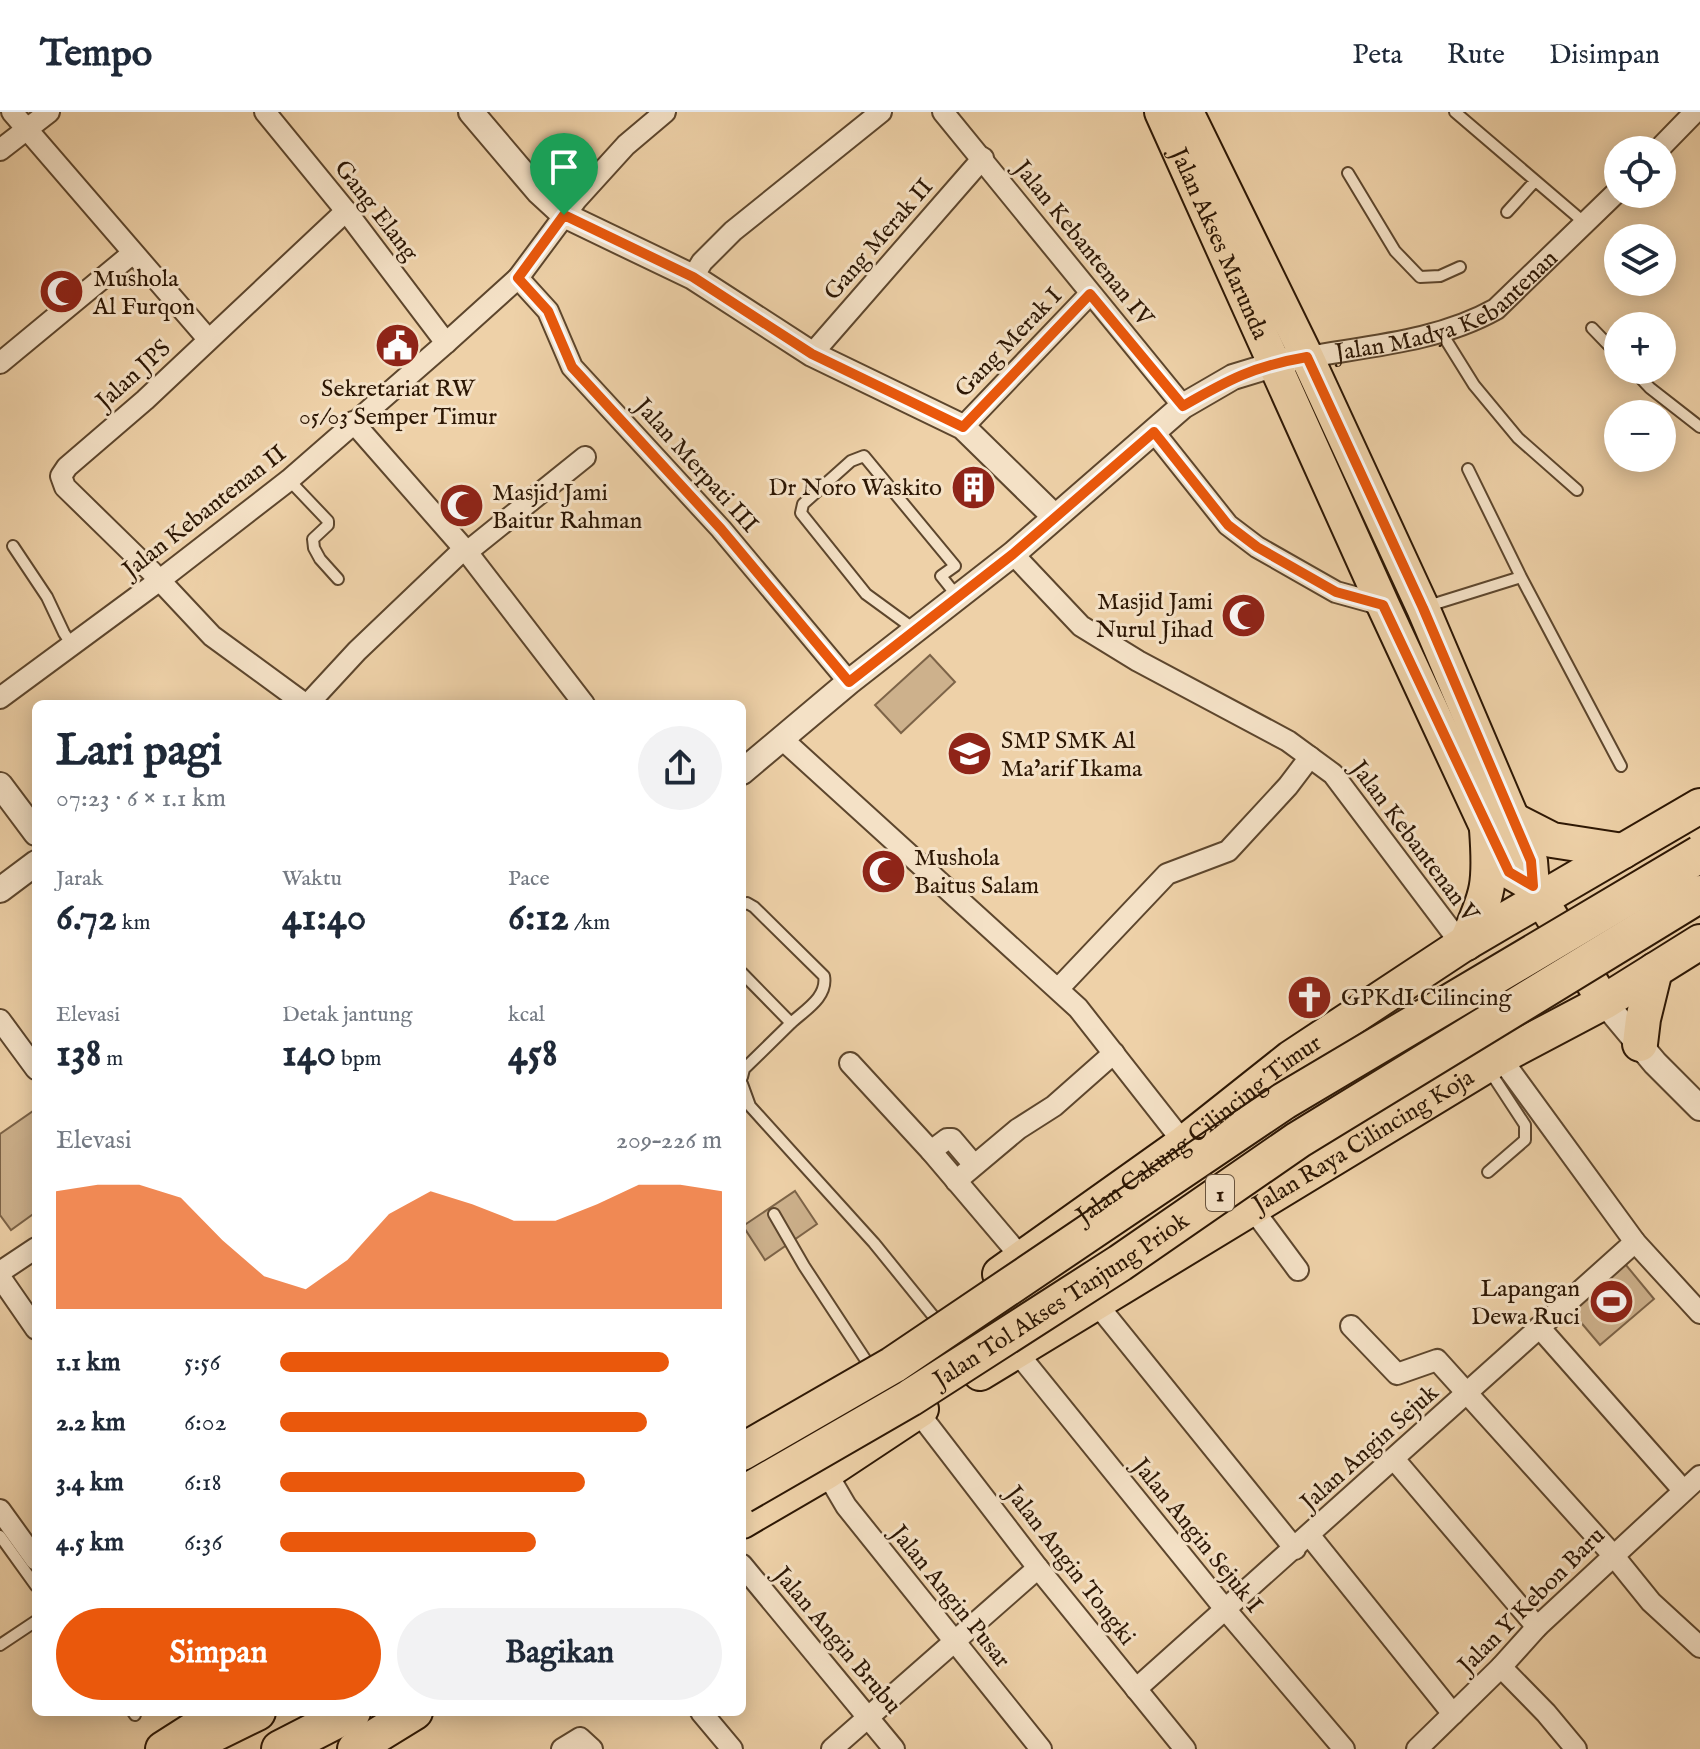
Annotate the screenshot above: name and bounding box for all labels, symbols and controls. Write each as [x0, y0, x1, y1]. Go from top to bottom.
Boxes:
text: Tempo [40, 31, 152, 79]
text: Peta [1352, 38, 1403, 73]
text: Rute [1447, 38, 1505, 73]
text: Disimpan [1549, 38, 1660, 73]
pin [530, 133, 598, 215]
map controls [1604, 136, 1676, 472]
button: locate [1604, 136, 1676, 208]
street label: Jalan Akses Marunda [1161, 140, 1276, 345]
icon: arrive [542, 145, 586, 189]
street label: Jalan Kebantenan IV [1004, 152, 1160, 334]
street label: Gang Elang [327, 154, 426, 268]
street label: Gang Merak II [818, 173, 941, 307]
button: layers [1604, 224, 1676, 296]
street label: Jalan Madya Kebantenan [1330, 244, 1565, 370]
place label: Mushola Al Furqon [92, 264, 195, 323]
mosque icon: Mushola Al Furqon [38, 268, 86, 316]
street label: Gang Merak I [949, 281, 1069, 405]
button: + [1604, 312, 1676, 384]
public building icon: Sekretariat RW 05/03 Semper Timur [374, 322, 422, 370]
street label: Jalan JPS [88, 333, 178, 419]
place label: Sekretariat RW 05/03 Semper Timur [299, 374, 497, 433]
street label: Jalan Merpati III [625, 390, 765, 540]
button: − [1604, 400, 1676, 472]
street label: Jalan Kebantenan II [114, 438, 293, 588]
building icon: Dr Noro Waskito [949, 463, 997, 511]
place label: Dr Noro Waskito [768, 473, 942, 504]
place label: Masjid Jami Baitur Rahman [492, 478, 643, 537]
mosque icon: Masjid Jami Baitur Rahman [437, 482, 485, 530]
place label: Masjid Jami Nurul Jihad [1095, 587, 1213, 646]
mosque icon: Masjid Jami Nurul Jihad [1220, 591, 1268, 639]
text: Lari pagi [56, 724, 222, 780]
button: share [638, 726, 722, 810]
place label: SMP SMK Al Ma'arif Ikama [1001, 726, 1143, 785]
school or university icon: SMP SMK Al Ma'arif Ikama [946, 730, 994, 778]
street label: Jalan Kebantenan V [1341, 752, 1486, 930]
text: 07:23 · 6 × 1.1 km [56, 782, 226, 815]
place label: Mushola Baitus Salam [914, 843, 1039, 902]
mosque icon: Mushola Baitus Salam [859, 847, 907, 895]
text: Jarak [56, 865, 103, 893]
text: Waktu [282, 865, 342, 893]
text: Pace [508, 865, 550, 893]
text: 6.72 [56, 893, 117, 944]
text: 41:40 [282, 893, 366, 944]
text: 6:12 [508, 893, 569, 944]
text: km [117, 909, 150, 937]
text: /km [569, 909, 610, 937]
church icon: GPKdI Cilincing [1286, 973, 1334, 1021]
place label: GPKdI Cilincing [1341, 983, 1512, 1014]
text: Elevasi [56, 1001, 120, 1029]
text: Detak jantung [282, 1001, 412, 1029]
text: kcal [508, 1001, 545, 1029]
street label: Jalan Cakung Cilincing Timur [1068, 1028, 1328, 1234]
text: 138 [56, 1029, 102, 1080]
text: 140 [282, 1029, 336, 1080]
text: 458 [508, 1029, 558, 1080]
text: m [102, 1045, 123, 1073]
text: bpm [336, 1045, 382, 1073]
street label: Jalan Raya Cilincing Koja [1245, 1062, 1480, 1222]
text: Elevasi [56, 1124, 132, 1157]
text: 209–226 m [616, 1124, 722, 1157]
road number: 1 [1206, 1175, 1234, 1211]
street label: Jalan Tol Akses Tanjung Priok [925, 1206, 1196, 1398]
place label: Lapangan Dewa Ruci [1471, 1274, 1580, 1333]
sports icon: Lapangan Dewa Ruci [1587, 1278, 1635, 1326]
text: 1.1 km [56, 1346, 121, 1379]
text: 5:56 [184, 1346, 221, 1379]
street label: Jalan Angin Sejuk [1292, 1378, 1446, 1520]
text: 2.2 km [56, 1406, 126, 1439]
text: 6:02 [184, 1406, 227, 1439]
street label: Jalan Angin Sejuk I [1123, 1450, 1269, 1620]
text: 3.4 km [56, 1466, 124, 1499]
text: 6:18 [184, 1466, 222, 1499]
street label: Jalan Angin Tongki [996, 1477, 1142, 1652]
street label: Jalan Angin Pusar [881, 1517, 1017, 1675]
street label: Jalan Y Kebon Baru [1450, 1521, 1612, 1683]
text: 4.5 km [56, 1526, 124, 1559]
text: 6:36 [184, 1526, 223, 1559]
street label: Jalan Angin Brubu [764, 1559, 908, 1721]
button: Simpan [56, 1608, 381, 1700]
button: Bagikan [397, 1608, 722, 1700]

